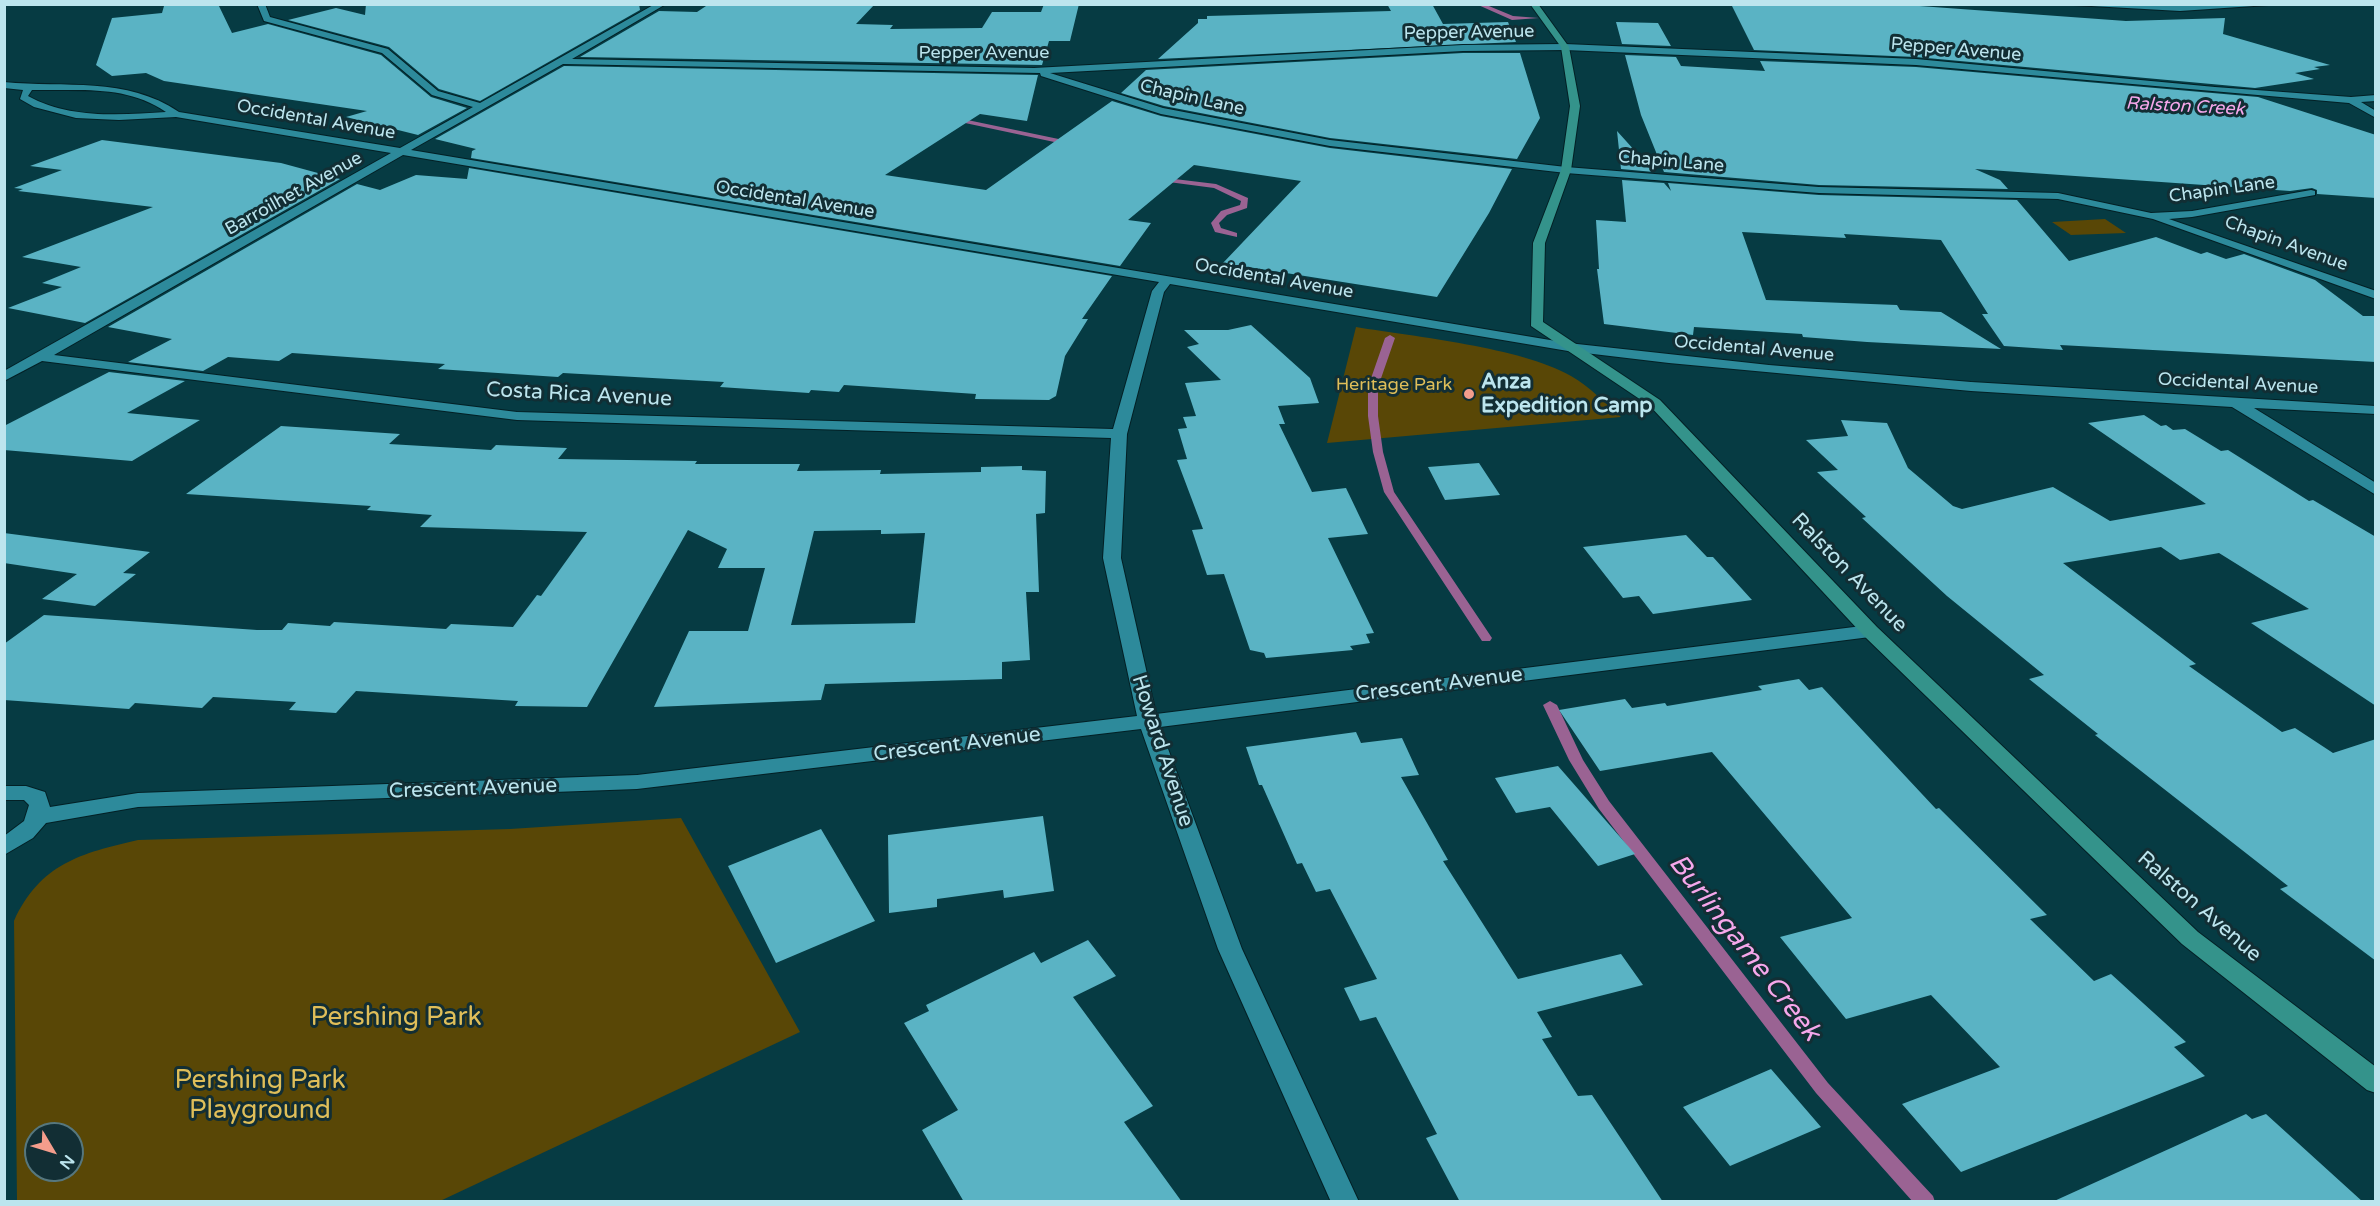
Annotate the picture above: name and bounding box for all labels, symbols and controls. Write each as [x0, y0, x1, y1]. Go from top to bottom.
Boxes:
street label: Pepper Avenue [1403, 21, 1535, 45]
street label: Pepper Avenue [1890, 34, 2022, 66]
street label: Pepper Avenue [919, 42, 1049, 64]
street label: Chapin Lane [1138, 75, 1246, 121]
water label: Ralston Creek [2125, 93, 2245, 121]
street label: Occidental Avenue [235, 95, 397, 145]
street label: Barroilhet Avenue [222, 147, 366, 241]
street label: Chapin Lane [1617, 147, 1725, 177]
street label: Chapin Lane [2168, 172, 2276, 208]
street label: Occidental Avenue [714, 177, 876, 223]
street label: Chapin Avenue [2221, 212, 2351, 276]
street label: Occidental Avenue [1193, 254, 1355, 304]
street label: Occidental Avenue [1673, 331, 1835, 367]
place label: Anza Expedition Camp [1481, 369, 1653, 419]
street label: Occidental Avenue [2157, 369, 2319, 399]
park label: Heritage Park [1336, 374, 1452, 396]
street label: Costa Rica Avenue [485, 378, 673, 412]
marker: Anza Expedition Camp [1462, 387, 1476, 401]
street label: Ralston Avenue [1786, 508, 1912, 638]
street label: Crescent Avenue [1354, 662, 1524, 708]
street label: Howard Avenue [1126, 672, 1198, 830]
street label: Crescent Avenue [872, 722, 1042, 768]
street label: Crescent Avenue [388, 773, 558, 805]
street label: Ralston Avenue [2132, 846, 2266, 968]
water label: Burlingame Creek [1661, 848, 1827, 1048]
park label: Pershing Park [310, 1002, 482, 1034]
park label: Pershing Park Playground [174, 1065, 346, 1126]
north arrow [24, 1122, 84, 1182]
text: N [55, 1151, 78, 1173]

